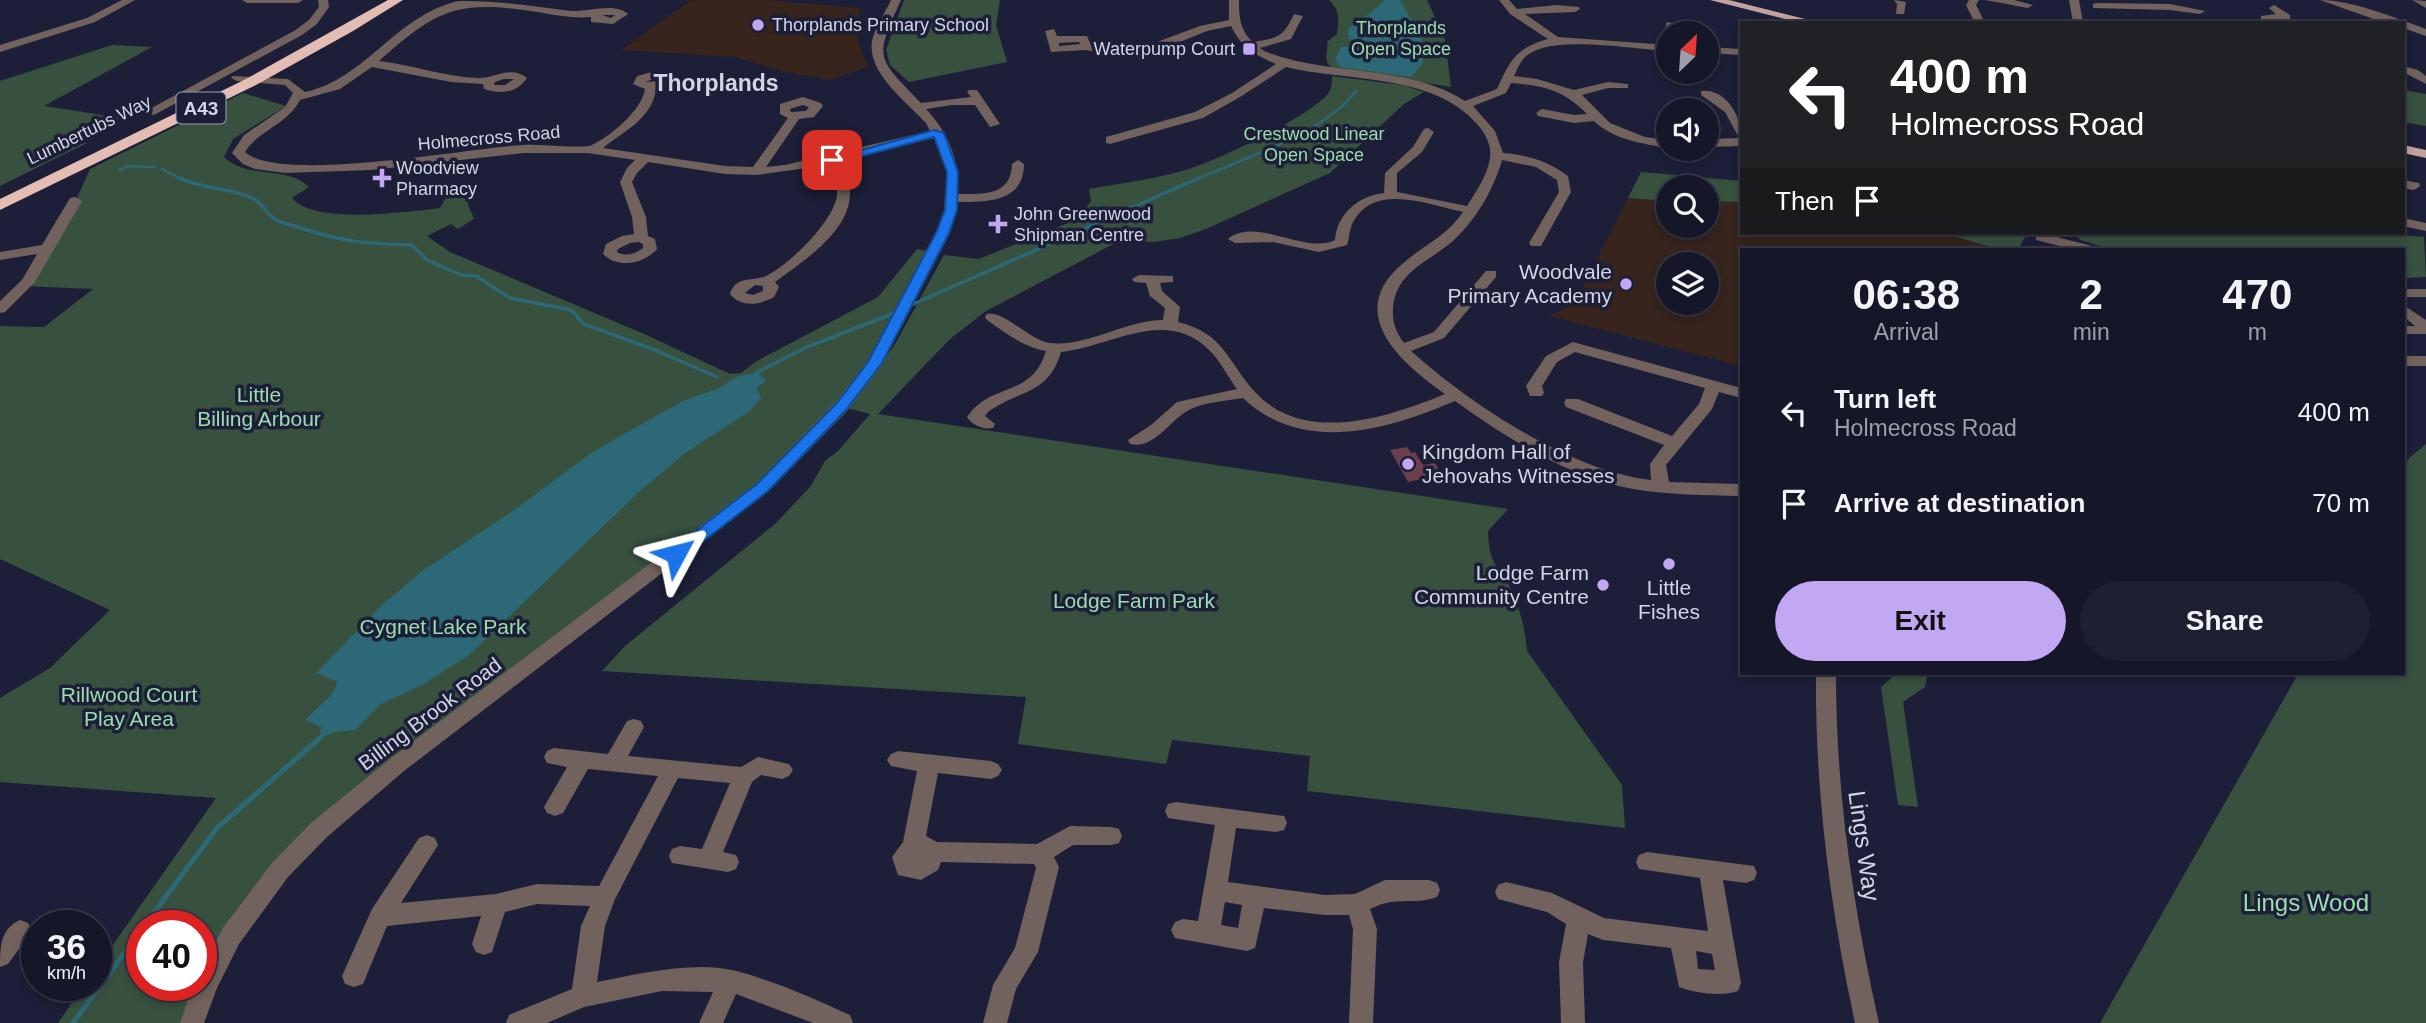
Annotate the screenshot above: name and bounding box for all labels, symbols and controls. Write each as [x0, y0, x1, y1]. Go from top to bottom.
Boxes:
place label: Thorplands Primary School [772, 15, 989, 35]
marker: Thorplands Primary School [750, 17, 766, 33]
park label: Thorplands Open Space [1351, 18, 1451, 59]
north arrow [1656, 21, 1718, 84]
map controls [1656, 21, 1719, 315]
place label: Waterpump Court [1094, 39, 1235, 59]
marker: Waterpump Court [1241, 41, 1257, 57]
icon: left [1775, 49, 1866, 140]
text: 400 m [1890, 49, 2029, 103]
district label: Thorplands [653, 70, 779, 96]
street label: Lumbertubs Way [24, 91, 154, 169]
road number: A43 [176, 92, 226, 124]
button: sound [1656, 98, 1719, 161]
text: Holmecross Road [1890, 106, 2144, 142]
street label: Holmecross Road [417, 122, 561, 154]
park label: Crestwood Linear Open Space [1243, 124, 1385, 165]
pin [802, 130, 862, 190]
icon: arrive [813, 141, 851, 179]
place label: Woodview Pharmacy [396, 158, 480, 199]
marker: Woodview Pharmacy [374, 170, 390, 186]
button: search [1656, 175, 1719, 238]
icon: arrive [1848, 182, 1886, 220]
text: Then [1775, 186, 1834, 216]
place label: John Greenwood Shipman Centre [1014, 204, 1151, 245]
marker: John Greenwood Shipman Centre [988, 214, 1008, 234]
button: layers [1656, 252, 1719, 315]
place label: Woodvale Primary Academy [1447, 260, 1612, 307]
text: 06:38 [1853, 271, 1960, 318]
text: 2 [2079, 271, 2103, 318]
text: 470 [2222, 271, 2292, 318]
marker: Woodvale Primary Academy [1618, 276, 1634, 292]
text: Arrival [1874, 319, 1939, 345]
text: min [2073, 319, 2110, 345]
text: m [2248, 319, 2267, 345]
park label: Little Billing Arbour [197, 383, 321, 430]
text: Turn left [1834, 384, 1936, 414]
icon: left [1775, 394, 1813, 432]
text: 400 m [2298, 397, 2370, 427]
text: Holmecross Road [1834, 415, 2017, 441]
place label: Kingdom Hall of Jehovahs Witnesses [1422, 440, 1615, 487]
marker: Kingdom Hall of Jehovahs Witnesses [1400, 456, 1416, 472]
icon: arrive [1775, 485, 1813, 523]
text: Arrive at destination [1834, 488, 2085, 518]
text: 70 m [2312, 488, 2370, 518]
position arrow [639, 517, 713, 591]
marker: Little Fishes [1661, 556, 1677, 572]
place label: Lodge Farm Community Centre [1414, 561, 1589, 608]
place label: Little Fishes [1638, 576, 1700, 623]
marker: Lodge Farm Community Centre [1595, 577, 1611, 593]
button: Exit [1775, 581, 2066, 661]
button: Share [2080, 581, 2370, 661]
park label: Lodge Farm Park [1053, 589, 1216, 612]
park label: Cygnet Lake Park [360, 615, 527, 638]
street label: Billing Brook Road [354, 652, 506, 775]
park label: Rillwood Court Play Area [61, 683, 197, 730]
street label: Lings Way [1843, 789, 1886, 903]
park label: Lings Wood [2243, 889, 2369, 916]
speed limit sign: 40 [126, 910, 217, 1001]
text: 36 [47, 927, 86, 966]
text: km/h [47, 963, 86, 983]

